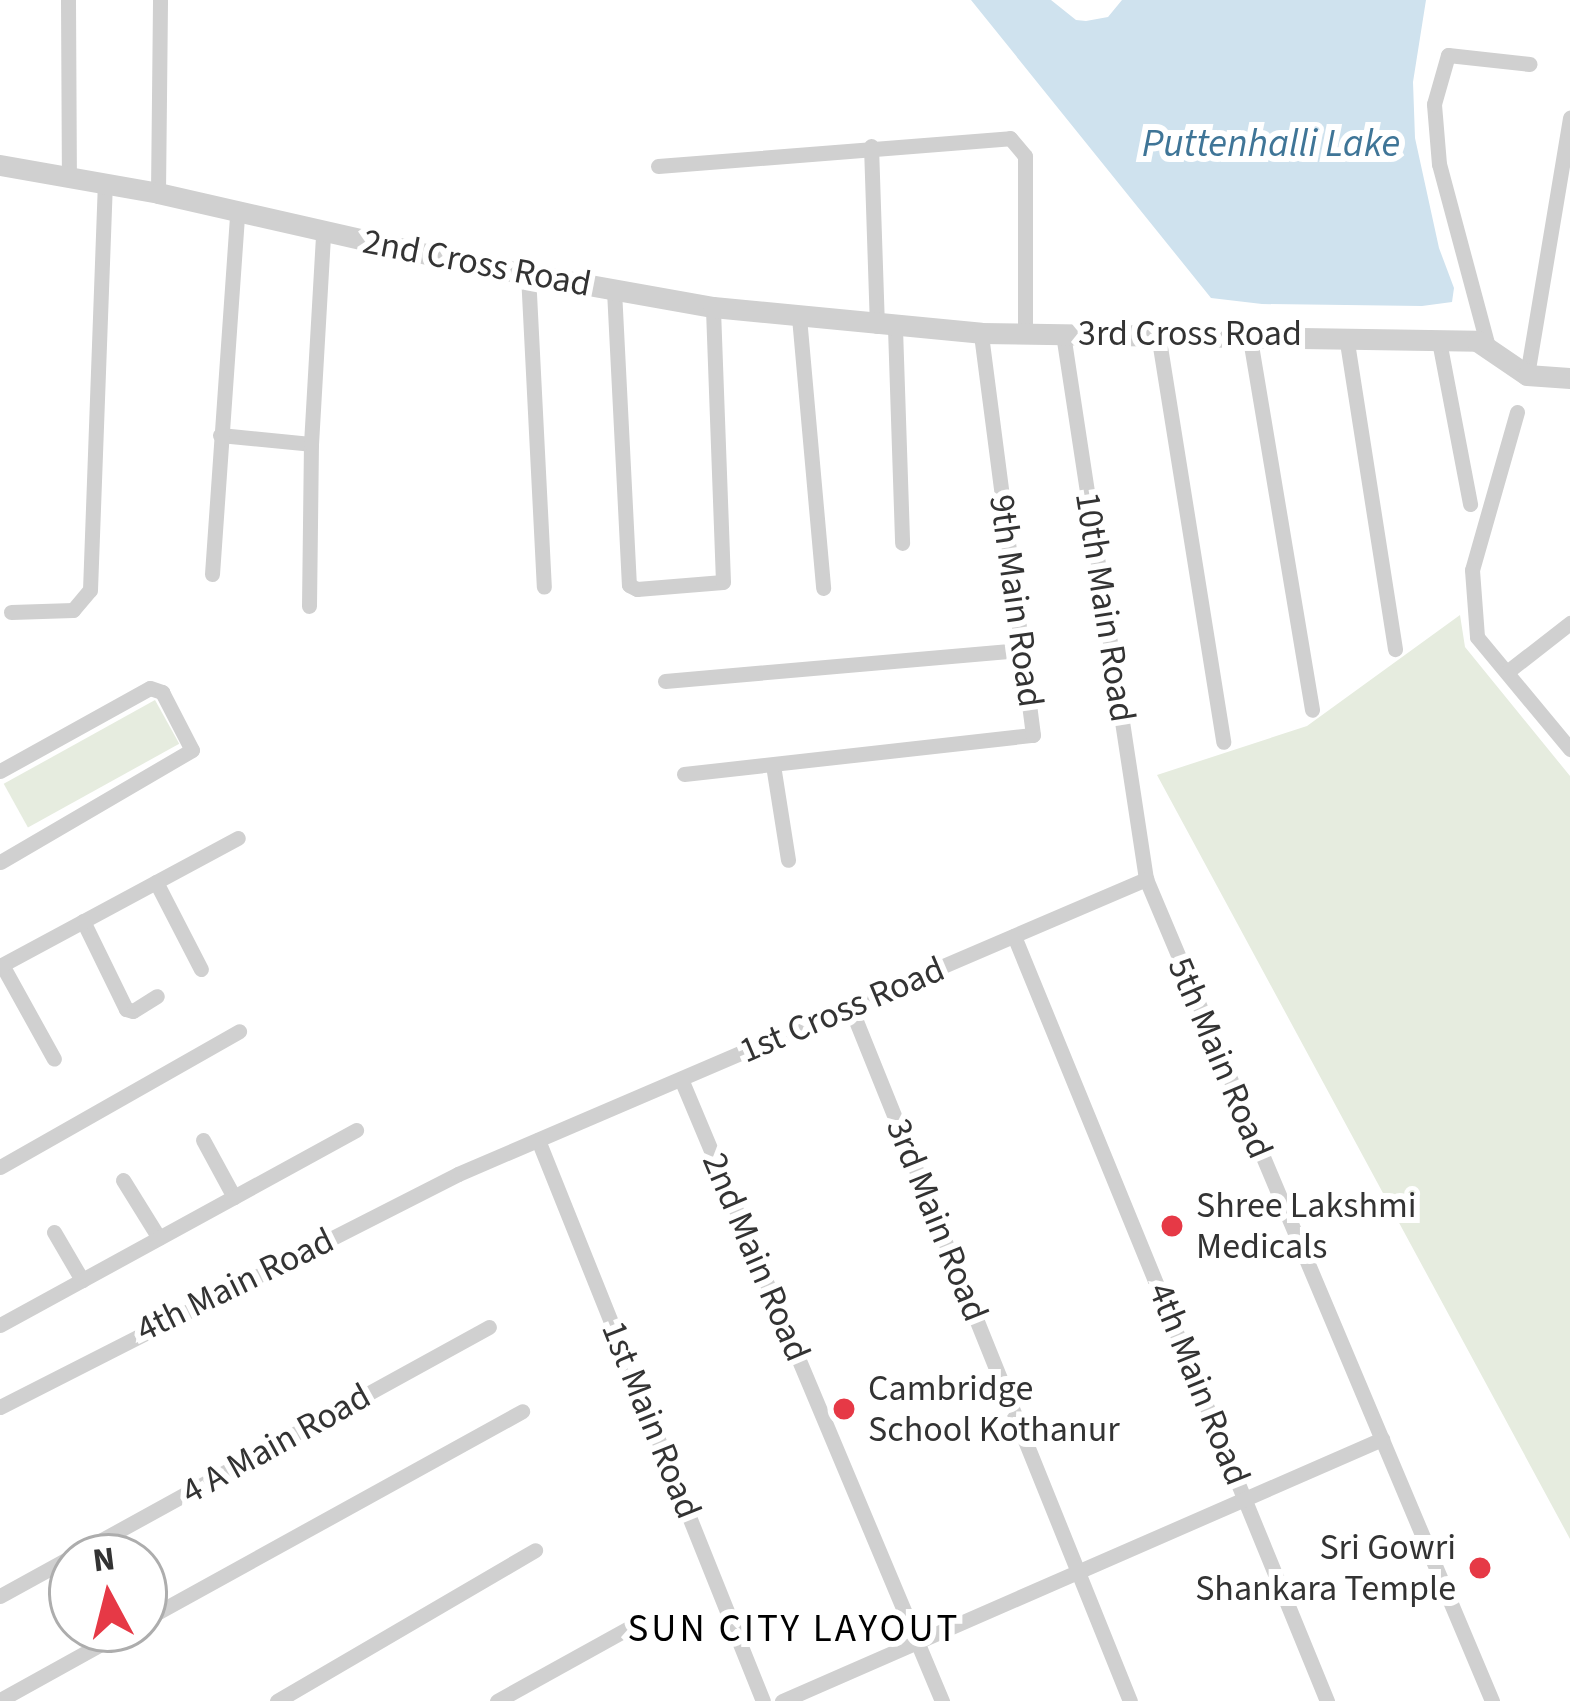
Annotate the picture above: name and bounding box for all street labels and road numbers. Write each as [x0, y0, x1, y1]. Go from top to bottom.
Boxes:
street label: 2nd Cross Road [359, 220, 595, 306]
street label: 3rd Cross Road [1078, 312, 1302, 356]
street label: 10th Main Road [1066, 489, 1144, 725]
street label: 9th Main Road [980, 492, 1052, 710]
street label: 1st Cross Road [733, 947, 951, 1073]
street label: 5th Main Road [1158, 951, 1282, 1165]
street label: 3rd Main Road [877, 1112, 997, 1328]
street label: 2nd Main Road [693, 1146, 819, 1368]
street label: 4th Main Road [129, 1219, 341, 1351]
street label: 4th Main Road [1139, 1277, 1259, 1491]
street label: 1st Main Road [592, 1315, 710, 1525]
street label: 4 A Main Road [174, 1374, 378, 1514]

